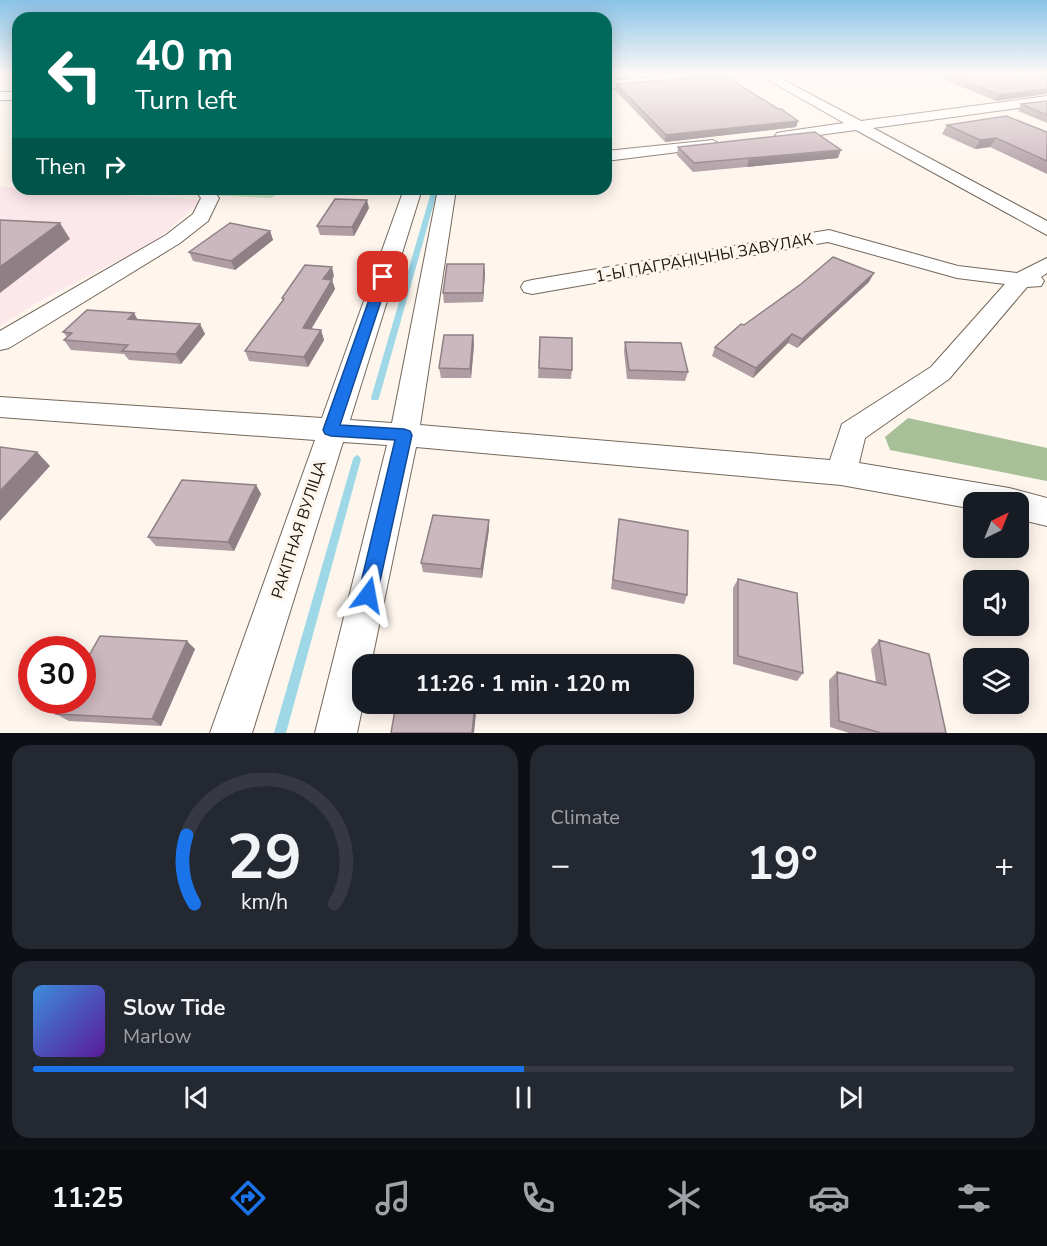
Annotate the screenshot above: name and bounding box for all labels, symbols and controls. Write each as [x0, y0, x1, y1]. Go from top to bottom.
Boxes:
text: 40 m [135, 28, 234, 85]
icon: left [36, 36, 114, 114]
text: Turn left [135, 82, 236, 119]
icon: right [98, 150, 131, 183]
text: Then [36, 152, 86, 182]
street label: 1-Ы ПАГРАНІЧНЫ ЗАВУЛАК [594, 228, 815, 288]
pin [357, 251, 408, 302]
icon: arrive [366, 260, 399, 293]
street label: РАКІТНАЯ ВУЛІЦА [266, 457, 332, 601]
north arrow [963, 492, 1029, 558]
map controls [963, 492, 1029, 714]
position arrow [336, 563, 400, 627]
button: sound [963, 570, 1029, 636]
speed limit sign: 30 [18, 636, 96, 714]
button: layers [963, 648, 1029, 714]
text: 11:26 · 1 min · 120 m [416, 669, 630, 699]
text: Climate [551, 804, 620, 831]
text: 29 [227, 815, 302, 900]
text: 19° [747, 834, 818, 895]
text: − [551, 843, 570, 888]
text: + [994, 843, 1014, 888]
text: km/h [241, 887, 288, 917]
text: Slow Tide [123, 993, 225, 1023]
text: Marlow [123, 1023, 191, 1050]
icon: previous [180, 1081, 213, 1114]
icon: pause [507, 1081, 540, 1114]
icon: next [834, 1081, 867, 1114]
icon: directions [227, 1177, 269, 1219]
icon: music [372, 1177, 414, 1219]
icon: phone [517, 1177, 559, 1219]
icon: climate [663, 1177, 705, 1219]
icon: car [808, 1177, 850, 1219]
icon: filters [953, 1177, 995, 1219]
text: 11:25 [52, 1180, 123, 1217]

